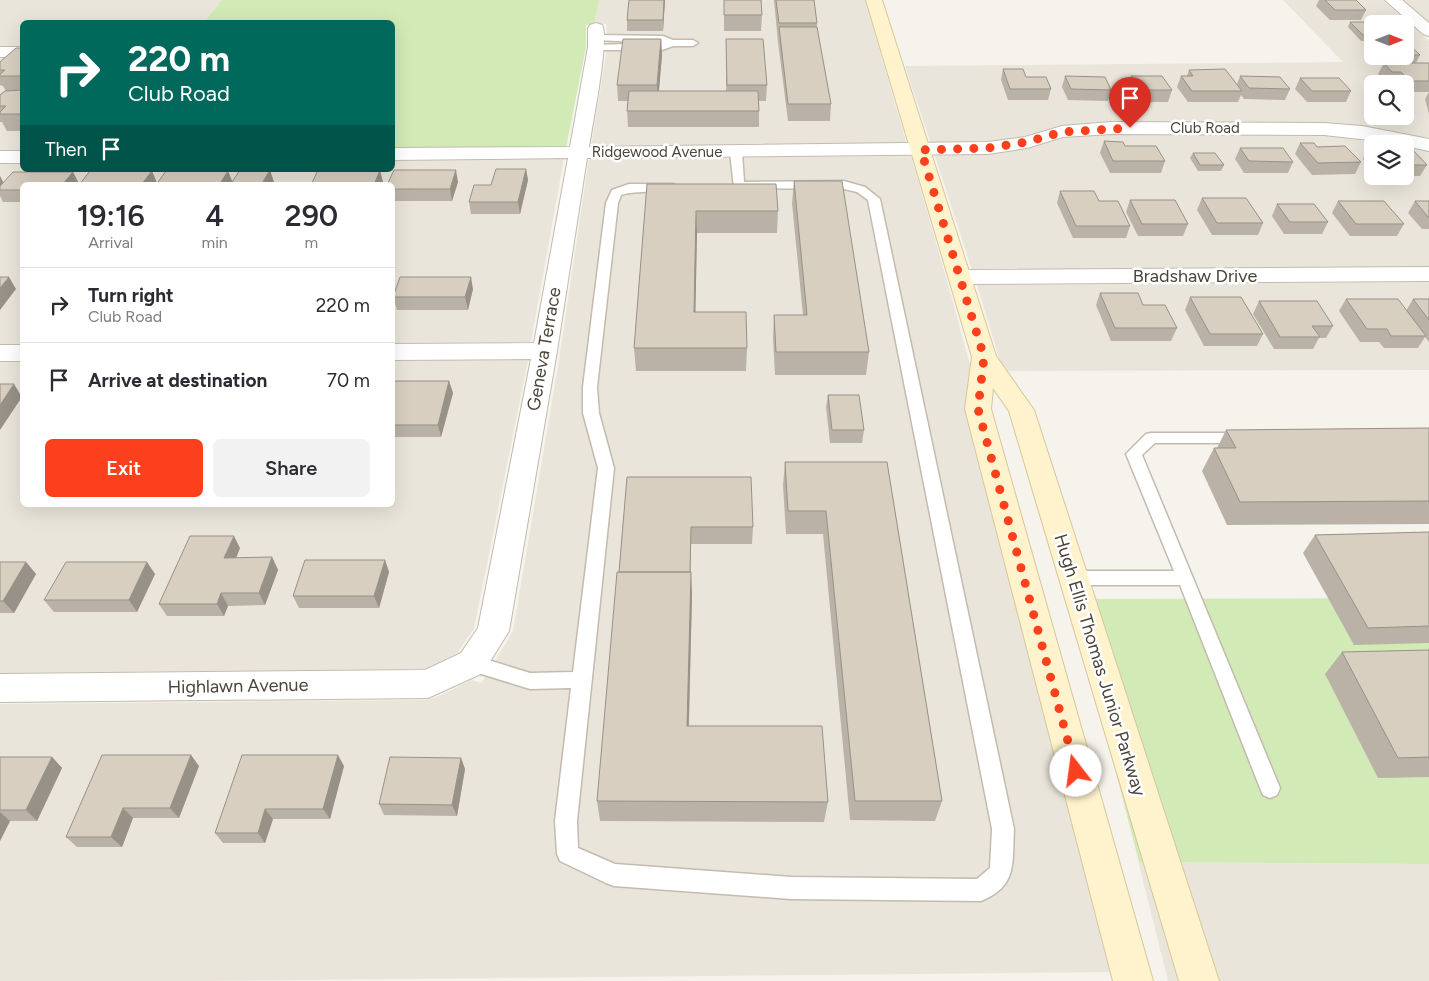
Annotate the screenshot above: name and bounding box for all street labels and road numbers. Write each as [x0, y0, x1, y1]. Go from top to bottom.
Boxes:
street label: Club Road [1170, 119, 1240, 137]
street label: Ridgewood Avenue [592, 143, 722, 161]
street label: Bradshaw Drive [1133, 265, 1257, 287]
street label: Geneva Terrace [522, 285, 566, 413]
street label: Hugh Ellis Thomas Junior Parkway [1050, 531, 1151, 799]
street label: Highlawn Avenue [167, 674, 309, 698]

